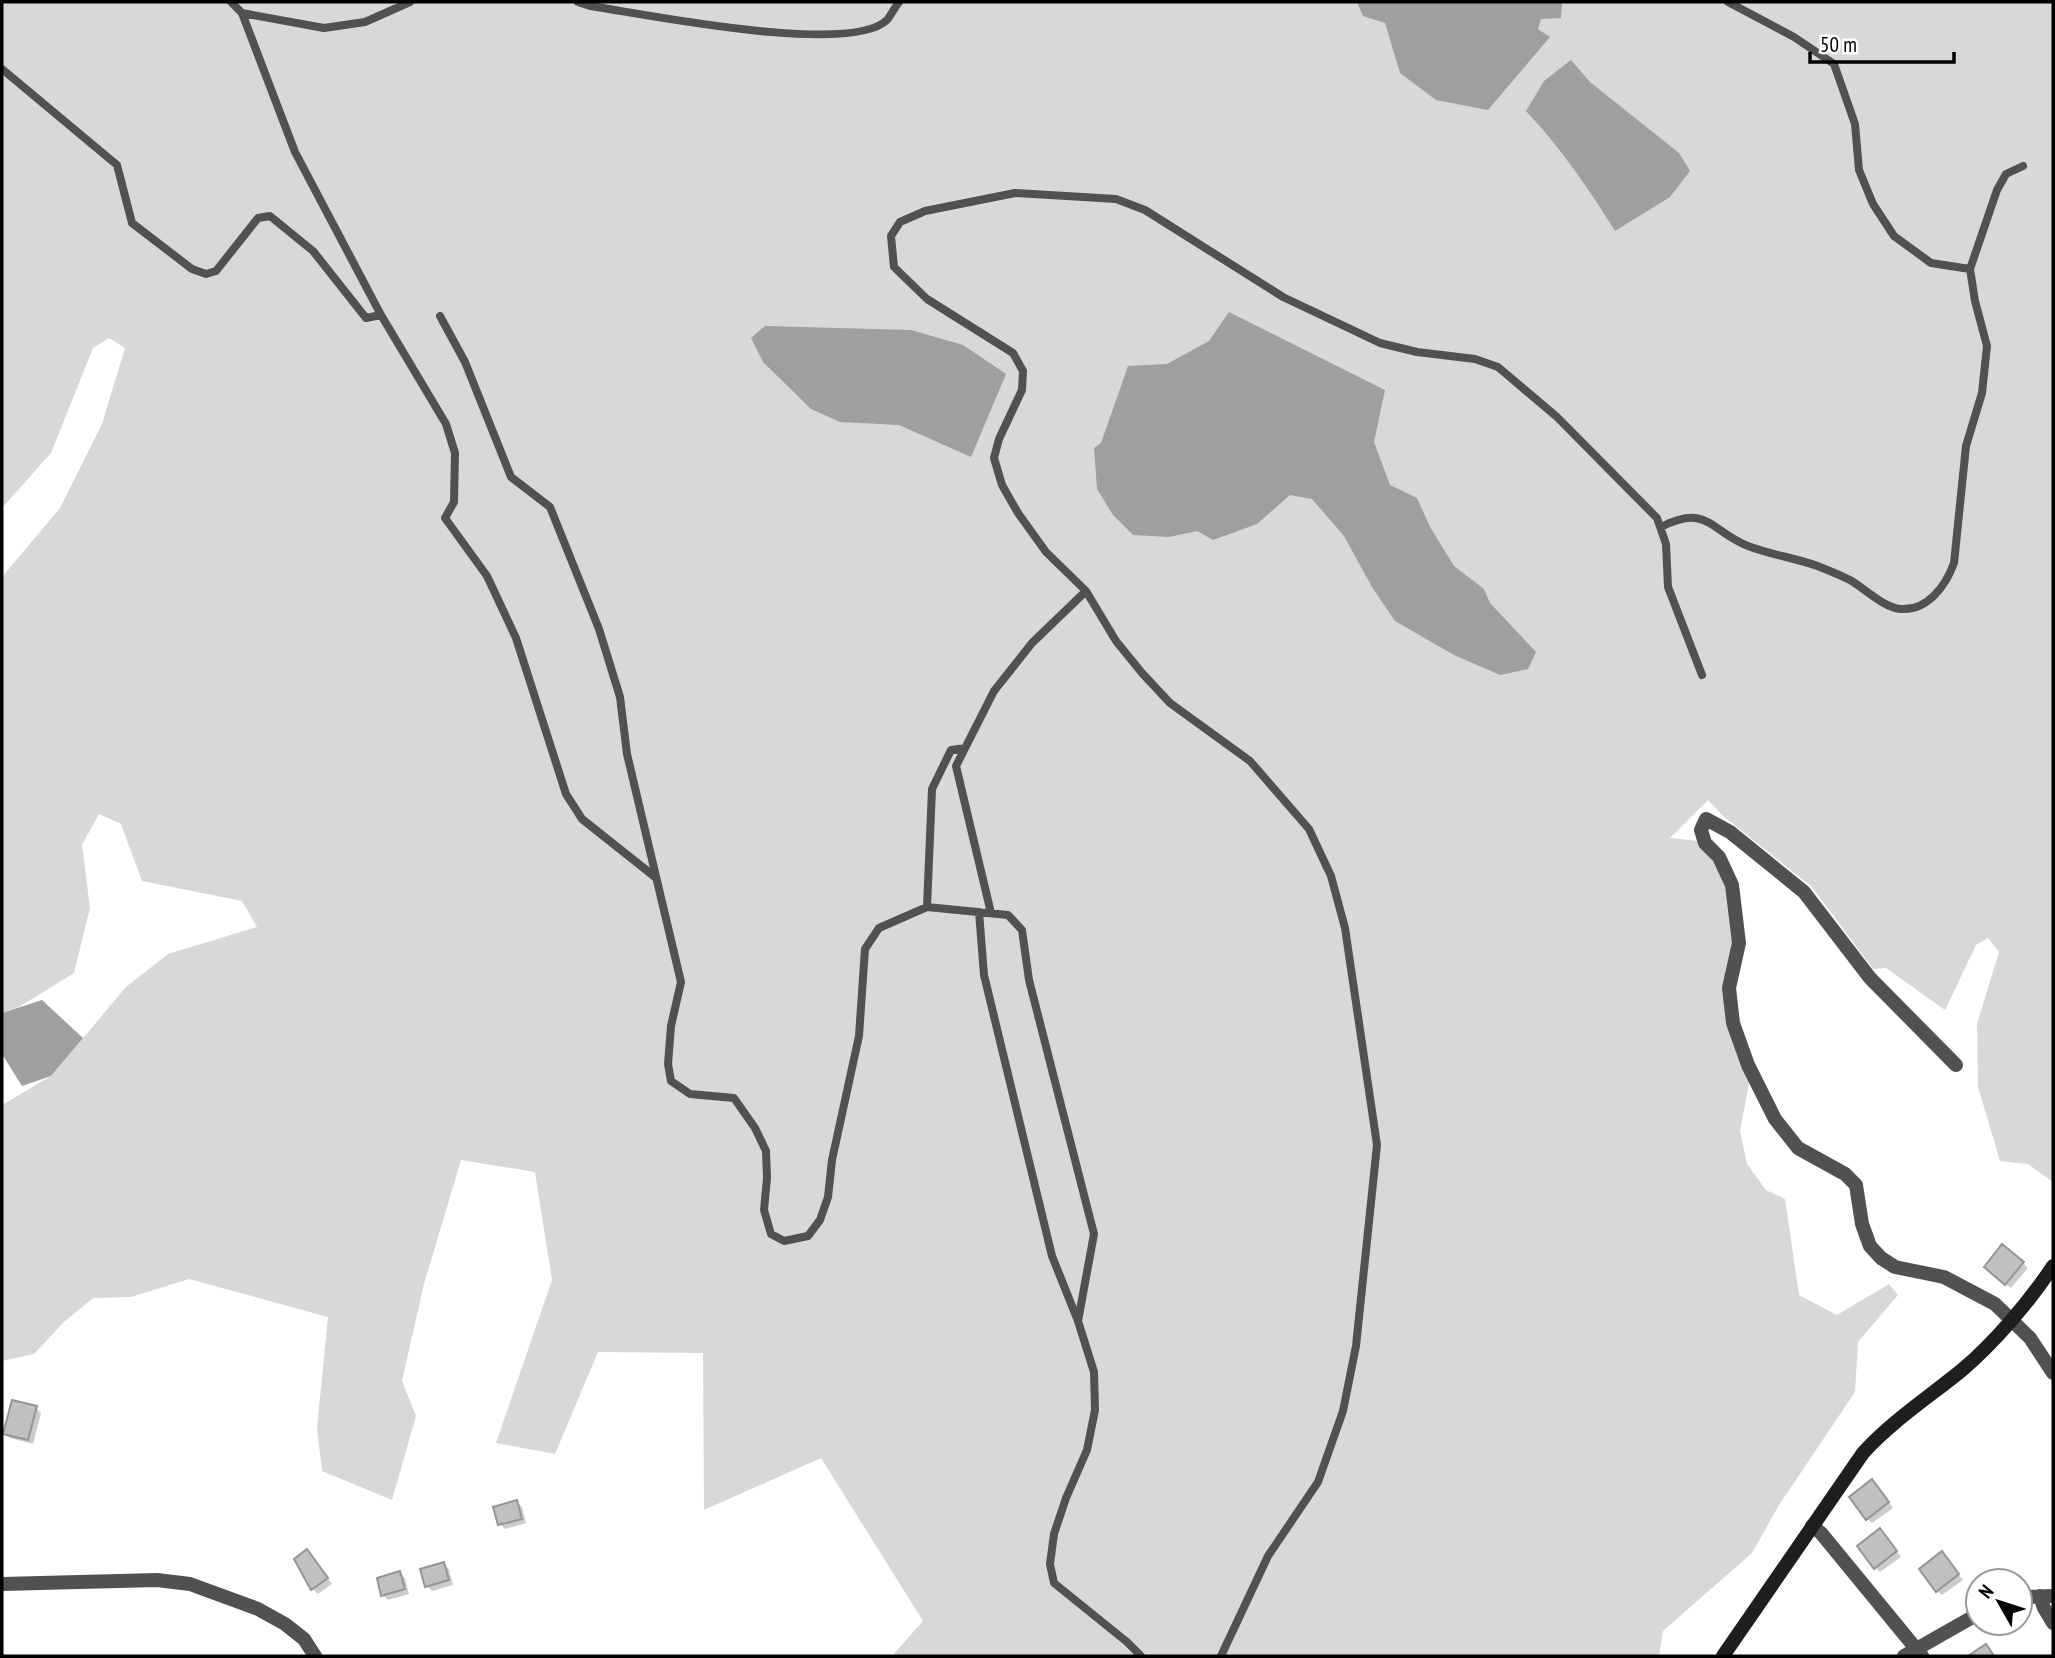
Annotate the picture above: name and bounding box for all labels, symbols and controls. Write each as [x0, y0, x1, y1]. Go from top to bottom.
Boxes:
scale bar [1810, 21, 1954, 65]
text: 50 m [1820, 31, 1857, 58]
north arrow [1964, 1567, 2034, 1637]
text: N [1973, 1580, 1998, 1603]

